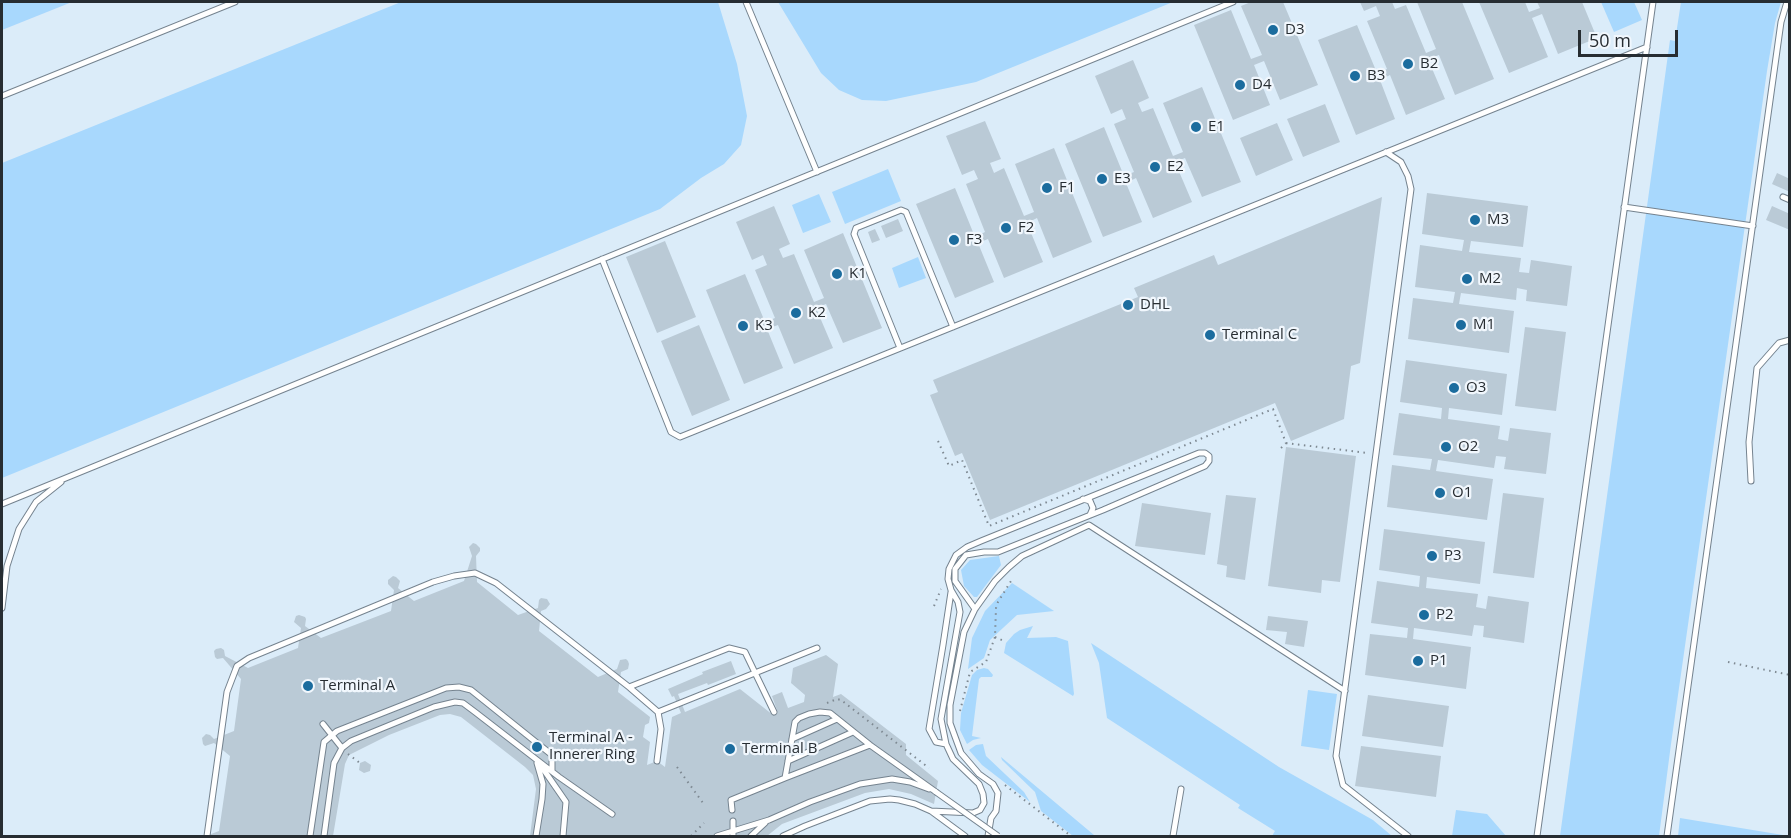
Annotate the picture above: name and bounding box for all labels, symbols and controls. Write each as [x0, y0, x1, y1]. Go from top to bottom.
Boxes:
scale bar [1581, 18, 1682, 56]
place label: D3 [1285, 21, 1304, 39]
marker: D3 [1266, 23, 1280, 37]
text: 50 m [1589, 28, 1631, 52]
place label: B2 [1420, 55, 1438, 73]
marker: B2 [1401, 57, 1415, 71]
place label: B3 [1367, 67, 1385, 85]
marker: B3 [1348, 69, 1362, 83]
place label: D4 [1252, 76, 1271, 94]
marker: D4 [1233, 78, 1247, 92]
place label: E1 [1208, 118, 1225, 136]
marker: E1 [1189, 120, 1203, 134]
place label: E2 [1167, 158, 1184, 176]
marker: E2 [1148, 160, 1162, 174]
place label: E3 [1114, 170, 1131, 188]
marker: E3 [1095, 172, 1109, 186]
place label: F1 [1059, 179, 1075, 197]
marker: F1 [1040, 181, 1054, 195]
place label: M3 [1487, 211, 1509, 229]
marker: M3 [1468, 213, 1482, 227]
place label: F2 [1018, 219, 1034, 237]
marker: F2 [999, 221, 1013, 235]
place label: F3 [966, 231, 982, 249]
marker: F3 [947, 233, 961, 247]
place label: K1 [849, 265, 867, 283]
marker: K1 [830, 267, 844, 281]
place label: M2 [1479, 270, 1501, 288]
marker: M2 [1460, 272, 1474, 286]
place label: DHL [1140, 296, 1170, 314]
marker: DHL [1121, 298, 1135, 312]
place label: K2 [808, 304, 826, 322]
marker: K2 [789, 306, 803, 320]
place label: M1 [1473, 316, 1495, 334]
place label: K3 [755, 317, 773, 335]
marker: M1 [1454, 318, 1468, 332]
marker: K3 [736, 319, 750, 333]
place label: Terminal C [1222, 326, 1297, 344]
marker: Terminal C [1203, 328, 1217, 342]
place label: O3 [1466, 379, 1486, 397]
marker: O3 [1447, 381, 1461, 395]
place label: O2 [1458, 438, 1478, 456]
marker: O2 [1439, 440, 1453, 454]
place label: O1 [1452, 484, 1472, 502]
marker: O1 [1433, 486, 1447, 500]
place label: P3 [1444, 547, 1462, 565]
marker: P3 [1425, 549, 1439, 563]
place label: P2 [1436, 606, 1454, 624]
marker: P2 [1417, 608, 1431, 622]
place label: P1 [1430, 652, 1448, 670]
marker: P1 [1411, 654, 1425, 668]
place label: Terminal A [320, 677, 395, 695]
marker: Terminal A [301, 679, 315, 693]
place label: Terminal A - Innerer Ring [549, 729, 635, 764]
marker: Terminal A - Innerer Ring [530, 740, 544, 754]
place label: Terminal B [742, 740, 817, 758]
marker: Terminal B [723, 742, 737, 756]

